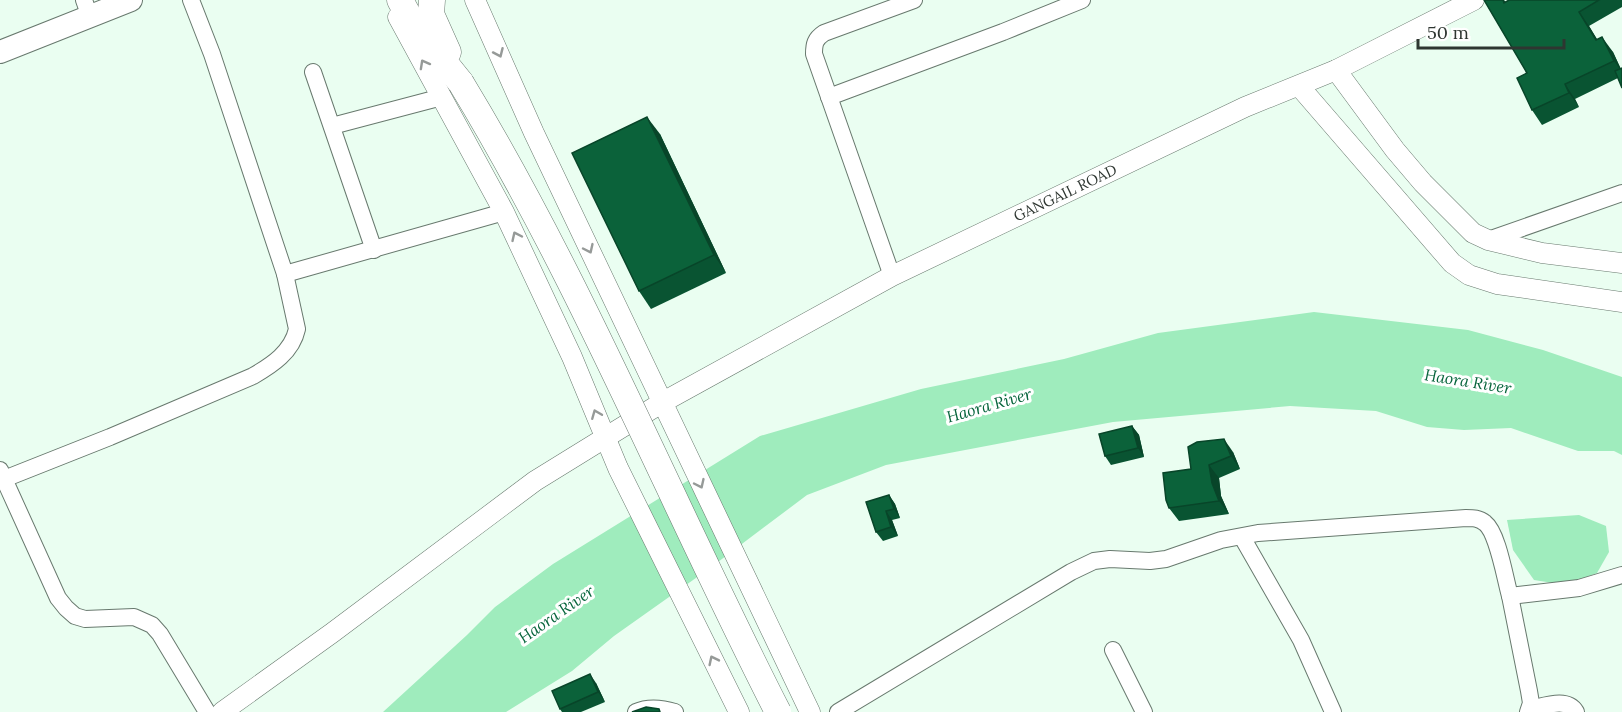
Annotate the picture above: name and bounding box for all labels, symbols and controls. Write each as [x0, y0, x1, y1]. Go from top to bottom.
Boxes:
scale bar [1418, 12, 1564, 50]
text: 50 m [1427, 21, 1469, 44]
one-way arrow [491, 47, 503, 58]
one-way arrow [420, 60, 431, 70]
street label: GANGAIL ROAD [1010, 160, 1120, 225]
one-way arrow [511, 232, 523, 243]
one-way arrow [582, 243, 594, 254]
water label: Haora River [1423, 364, 1514, 398]
water label: Haora River [944, 383, 1035, 427]
one-way arrow [591, 409, 603, 420]
one-way arrow [693, 477, 705, 488]
water label: Haora River [514, 580, 598, 647]
one-way arrow [709, 655, 720, 666]

